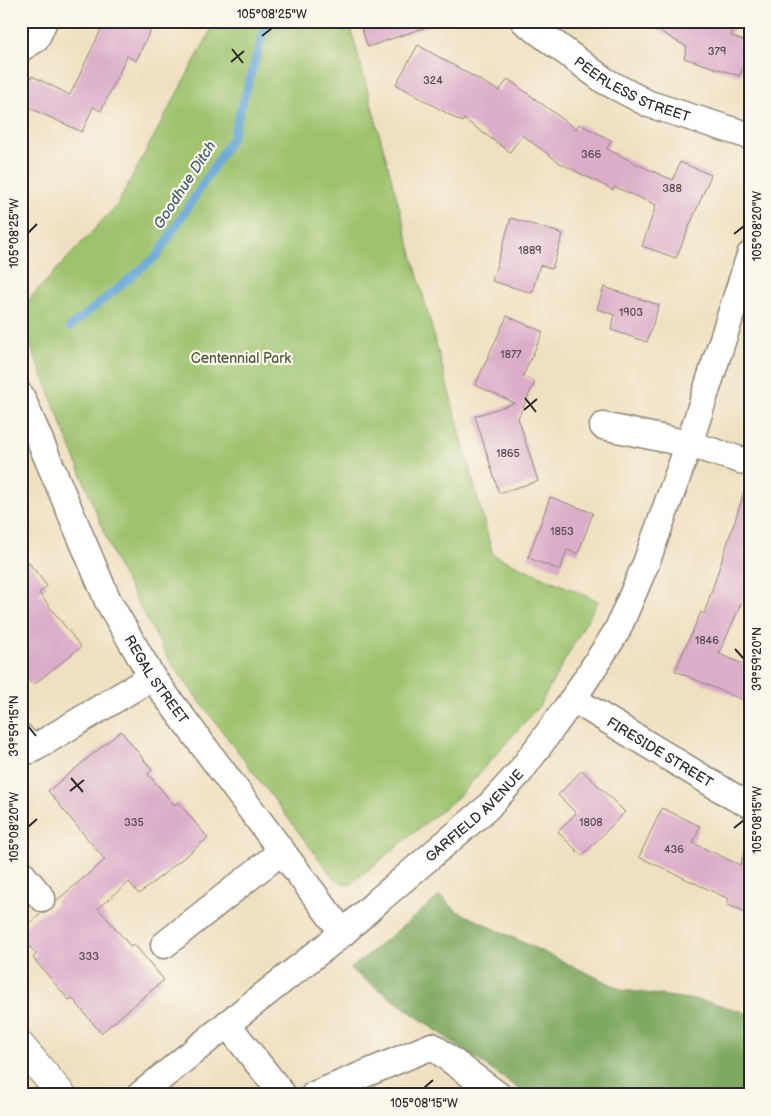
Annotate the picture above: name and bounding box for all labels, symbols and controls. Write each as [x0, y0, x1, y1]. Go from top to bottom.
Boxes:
text: 105°08'25"W [237, 7, 307, 22]
house number: 379 [708, 45, 726, 58]
street label: PEERLESS STREET [571, 53, 693, 125]
house number: 324 [423, 74, 443, 87]
water label: Goodhue Ditch [149, 137, 221, 233]
house number: 366 [581, 148, 601, 161]
house number: 388 [662, 182, 682, 195]
text: 105°08'20"W [750, 191, 765, 261]
text: 105°08'25"W [7, 198, 22, 268]
house number: 1889 [518, 244, 542, 257]
house number: 1903 [619, 306, 643, 319]
house number: 1877 [500, 348, 522, 361]
park label: Centennial Park [191, 350, 291, 367]
house number: 1865 [496, 447, 520, 460]
house number: 1853 [550, 525, 574, 538]
text: 39°59'20"N [750, 627, 765, 691]
street label: REGAL STREET [121, 632, 193, 727]
house number: 1846 [695, 634, 719, 647]
text: 39°59'15"N [7, 695, 22, 757]
street label: FIRESIDE STREET [604, 713, 717, 791]
street label: GARFIELD AVENUE [422, 766, 527, 865]
text: 105°08'15"W [750, 786, 765, 854]
text: 105°08'20"W [7, 792, 22, 862]
house number: 335 [124, 816, 144, 829]
house number: 1808 [579, 816, 603, 829]
house number: 436 [664, 843, 684, 856]
house number: 333 [79, 950, 99, 963]
text: 105°08'15"W [390, 1096, 458, 1111]

